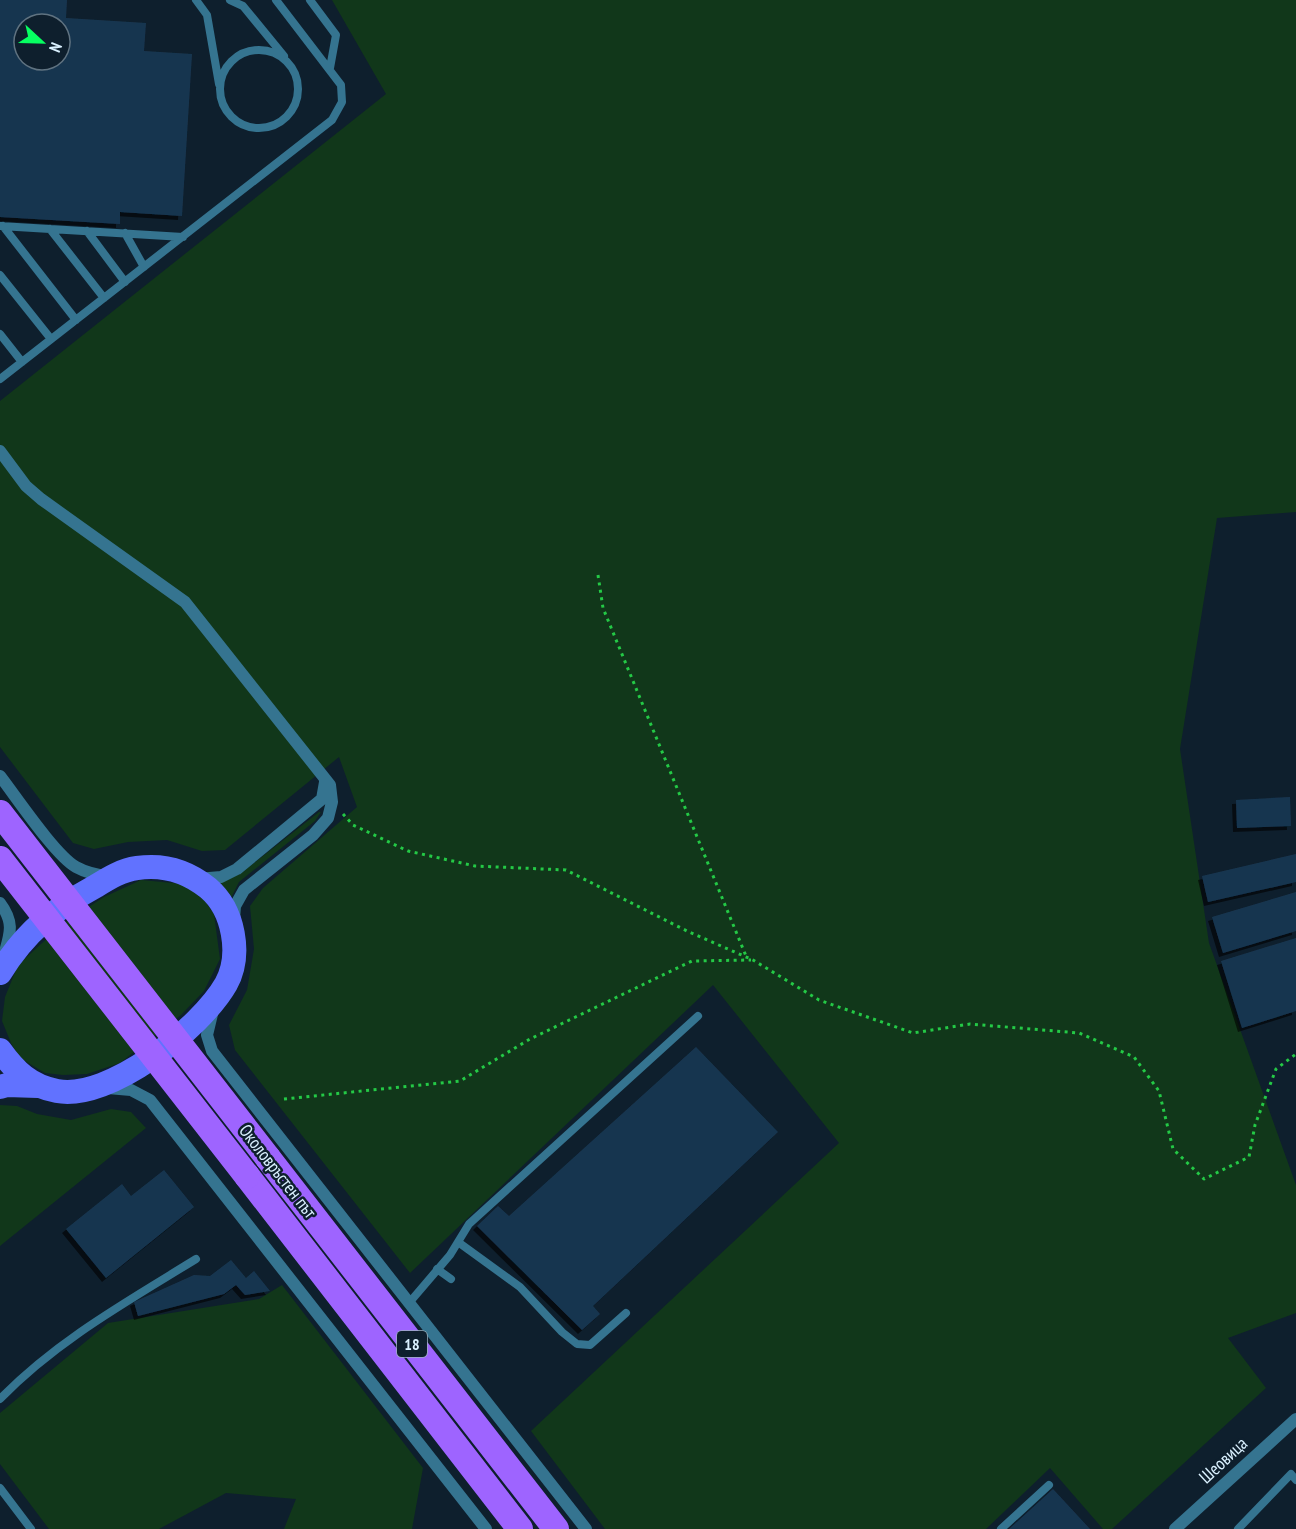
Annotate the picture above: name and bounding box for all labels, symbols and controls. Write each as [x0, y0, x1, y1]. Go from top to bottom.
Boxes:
north arrow [12, 12, 72, 72]
text: N [45, 40, 67, 55]
street label: Околовръстен път [234, 1119, 322, 1223]
road number: 18 [397, 1331, 427, 1357]
street label: Шеовица [1194, 1432, 1252, 1488]

